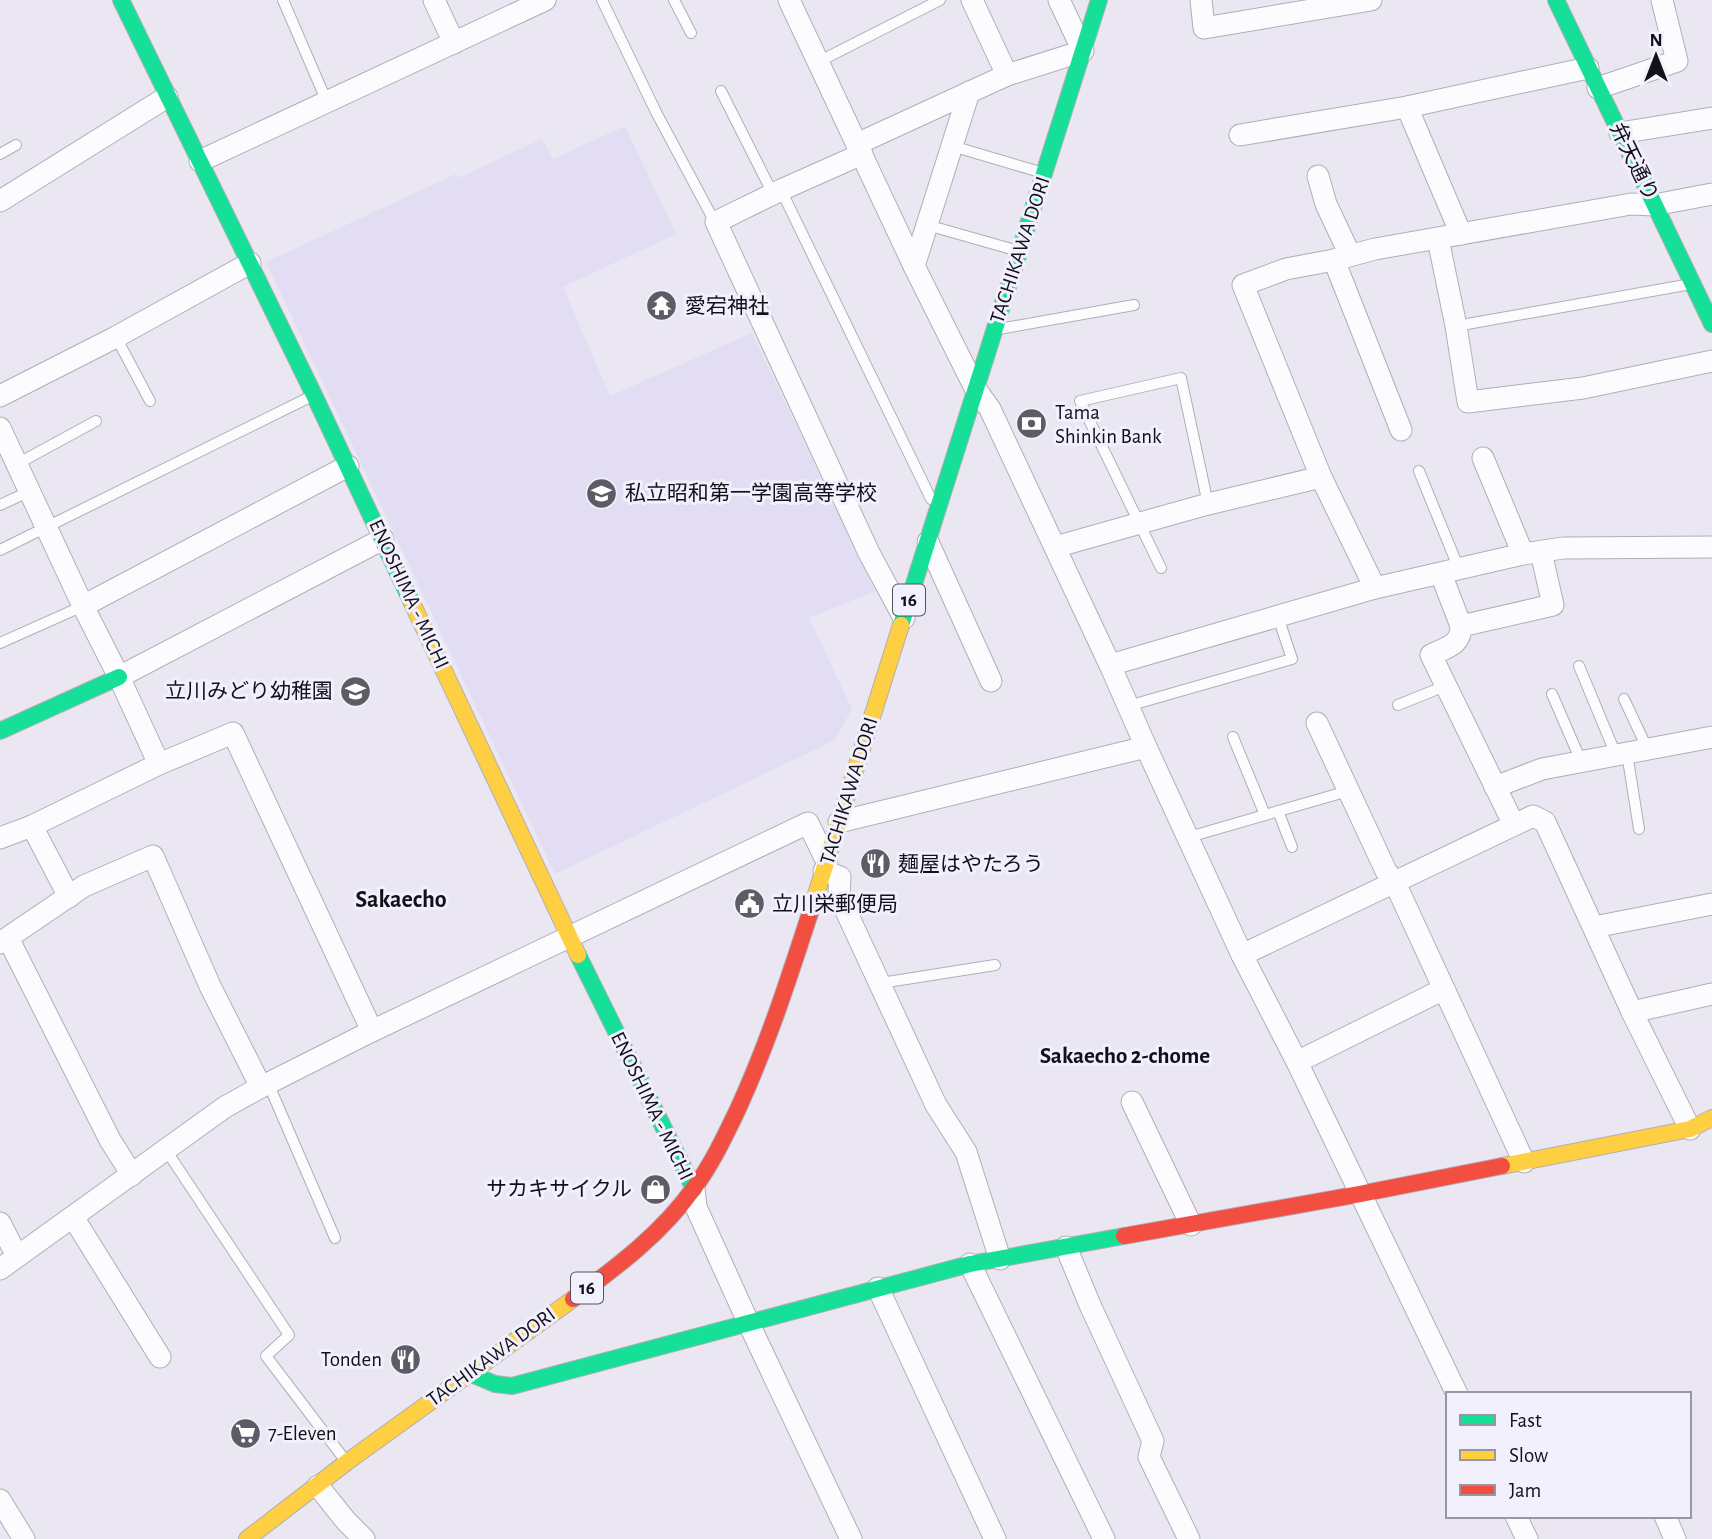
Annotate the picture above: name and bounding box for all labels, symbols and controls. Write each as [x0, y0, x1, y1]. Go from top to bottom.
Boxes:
north arrow [1621, 21, 1691, 91]
text: N [1649, 31, 1663, 50]
street label: 弁天通り [1606, 119, 1663, 204]
street label: TACHIKAWA DORI [986, 174, 1054, 326]
temple icon: 愛宕神社 [645, 289, 679, 323]
place label: 愛宕神社 [685, 295, 769, 317]
place label: Tama Shinkin Bank [1055, 402, 1162, 447]
bank icon: Tama Shinkin Bank [1015, 407, 1049, 441]
school or university icon: 私立昭和第一学園高等学校 [585, 476, 619, 510]
place label: 私立昭和第一学園高等学校 [625, 482, 877, 504]
street label: ENOSHIMA - MICHI [365, 516, 453, 672]
road number: 16 [893, 584, 925, 615]
school or university icon: 立川みどり幼稚園 [339, 674, 373, 708]
place label: 立川みどり幼稚園 [165, 680, 333, 702]
street label: TACHIKAWA DORI [817, 715, 881, 867]
restaurant icon: 麺屋はやたろう [858, 847, 892, 881]
place label: 麺屋はやたろう [898, 853, 1044, 875]
public building icon: 立川栄郵便局 [732, 887, 766, 921]
district label: Sakaecho [355, 888, 447, 912]
place label: 立川栄郵便局 [772, 893, 898, 915]
street label: ENOSHIMA - MICHI [607, 1029, 697, 1183]
district label: Sakaecho 2-chome [1040, 1045, 1210, 1068]
shop icon: サカキサイクル [638, 1172, 672, 1206]
place label: サカキサイクル [486, 1178, 632, 1200]
road number: 16 [571, 1272, 603, 1304]
street label: TACHIKAWA DORI [423, 1304, 559, 1410]
restaurant icon: Tonden [388, 1342, 422, 1376]
place label: Tonden [321, 1349, 382, 1370]
legend [1446, 1392, 1691, 1518]
text: Fast [1509, 1410, 1542, 1431]
supermarket icon: 7-Eleven [228, 1416, 262, 1450]
place label: 7-Eleven [268, 1423, 337, 1444]
text: Slow [1509, 1445, 1548, 1466]
text: Jam [1509, 1480, 1541, 1501]

